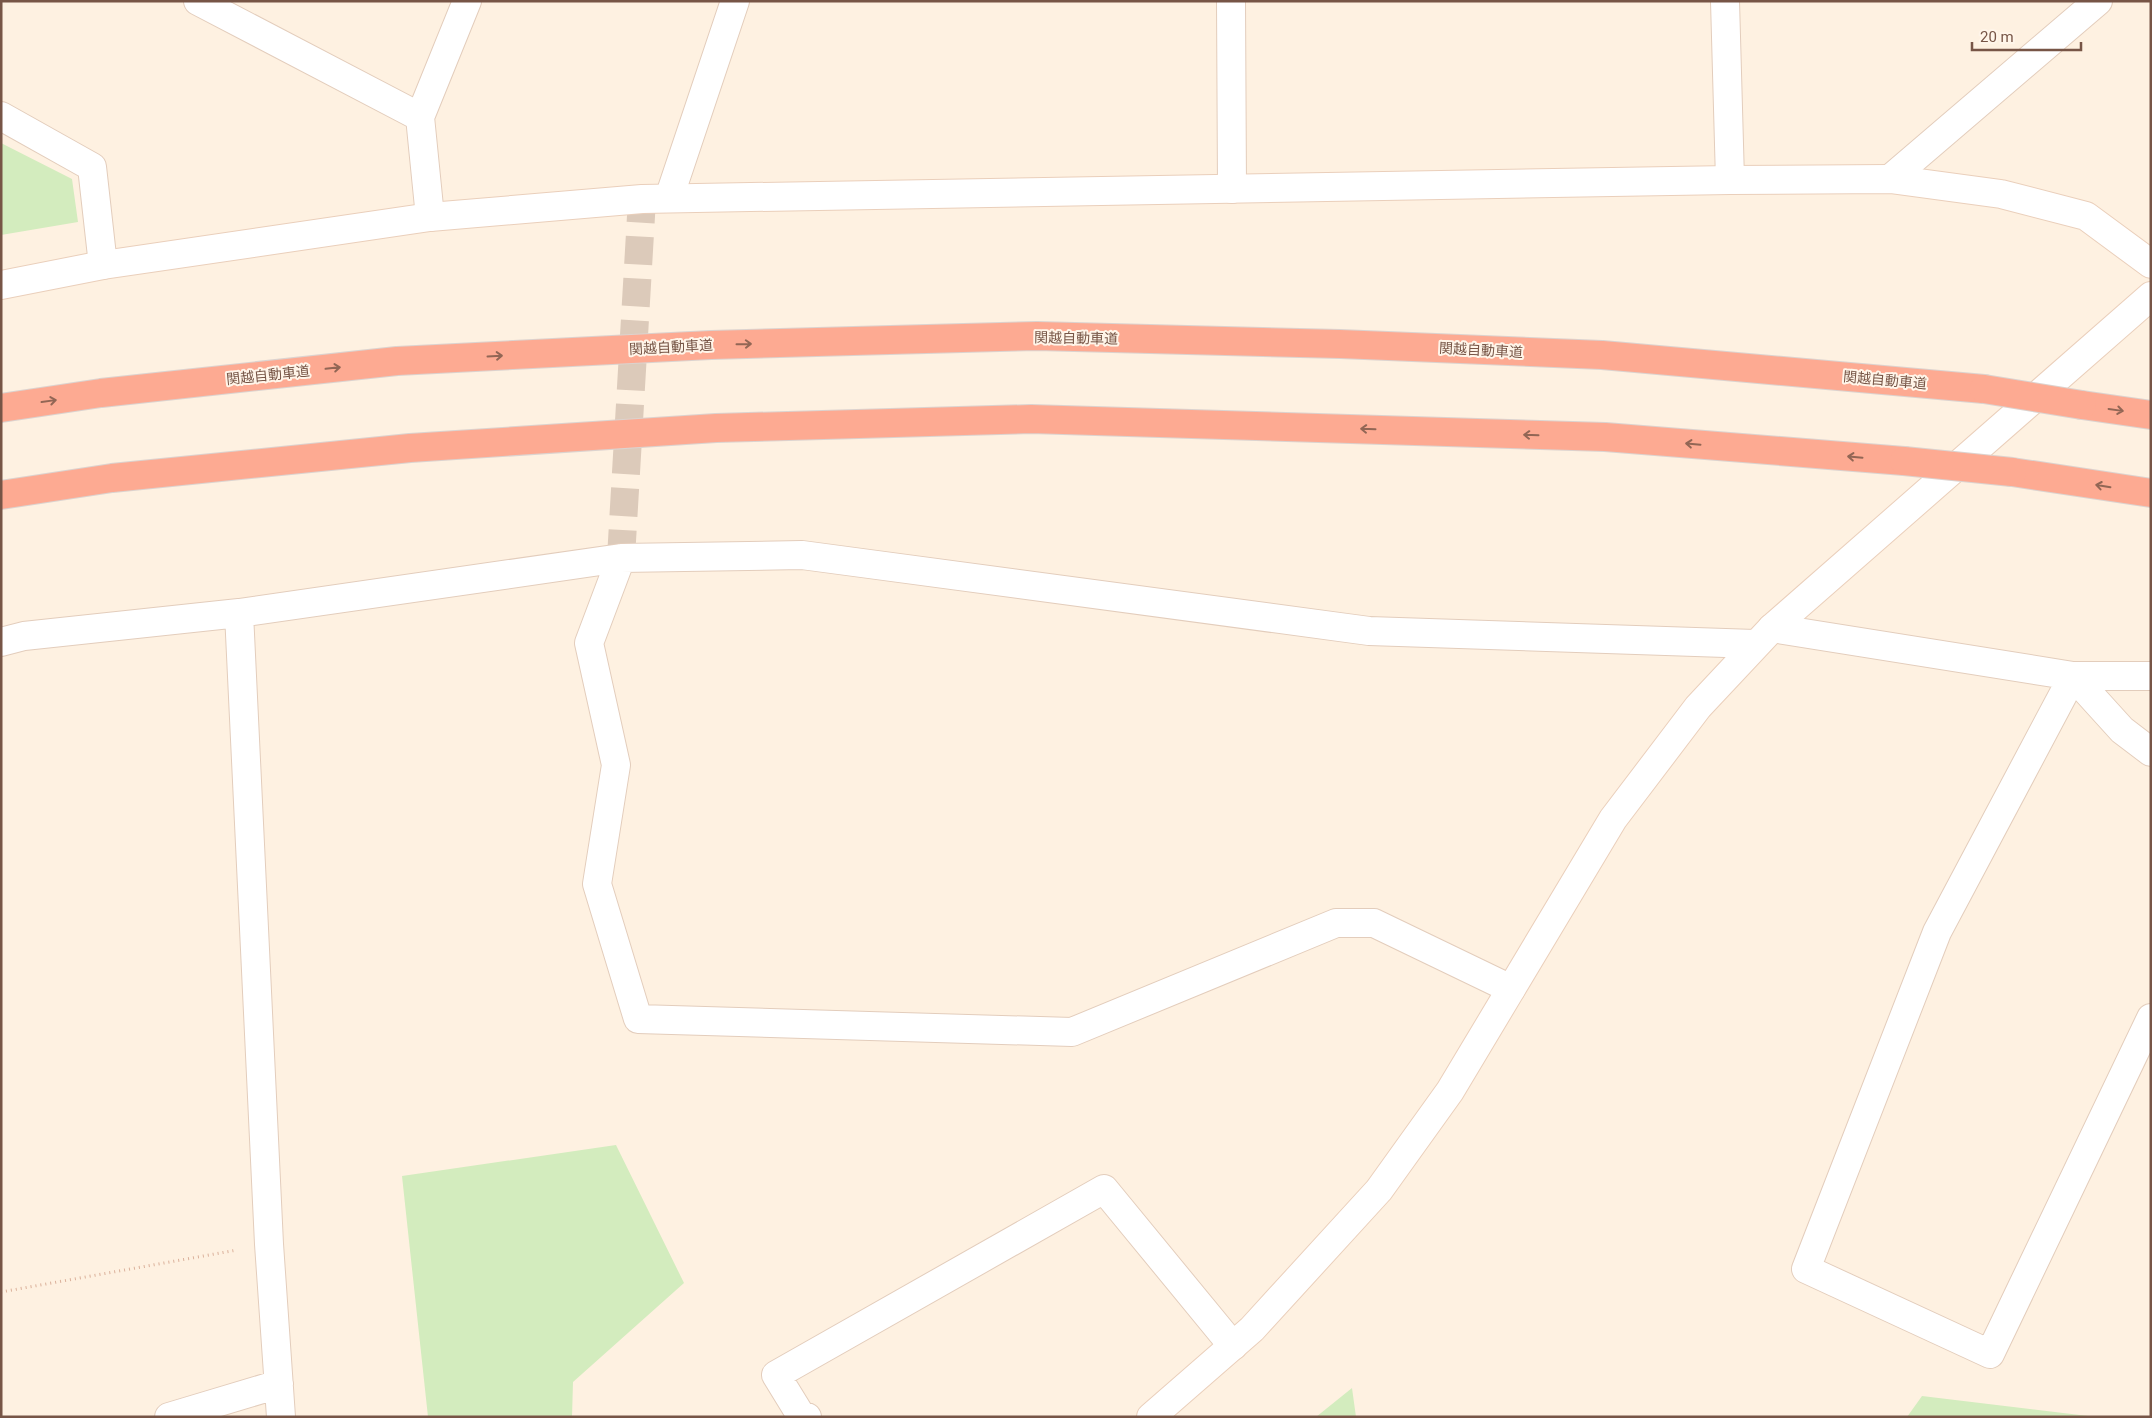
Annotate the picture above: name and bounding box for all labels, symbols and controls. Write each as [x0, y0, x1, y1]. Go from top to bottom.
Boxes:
scale bar [1972, 20, 2081, 52]
text: 20 m [1980, 28, 2014, 46]
street label: 関越自動車道 [1034, 329, 1118, 347]
street label: 関越自動車道 [629, 337, 713, 357]
one-way arrow [736, 339, 752, 349]
street label: 関越自動車道 [1439, 340, 1523, 360]
one-way arrow [486, 352, 502, 361]
street label: 関越自動車道 [225, 363, 311, 387]
one-way arrow [324, 363, 340, 373]
street label: 関越自動車道 [1842, 368, 1928, 392]
one-way arrow [41, 395, 57, 405]
one-way arrow [2108, 405, 2124, 415]
one-way arrow [1361, 424, 1377, 434]
one-way arrow [1523, 430, 1539, 439]
one-way arrow [1685, 439, 1701, 449]
one-way arrow [1847, 452, 1863, 462]
one-way arrow [2095, 480, 2111, 490]

